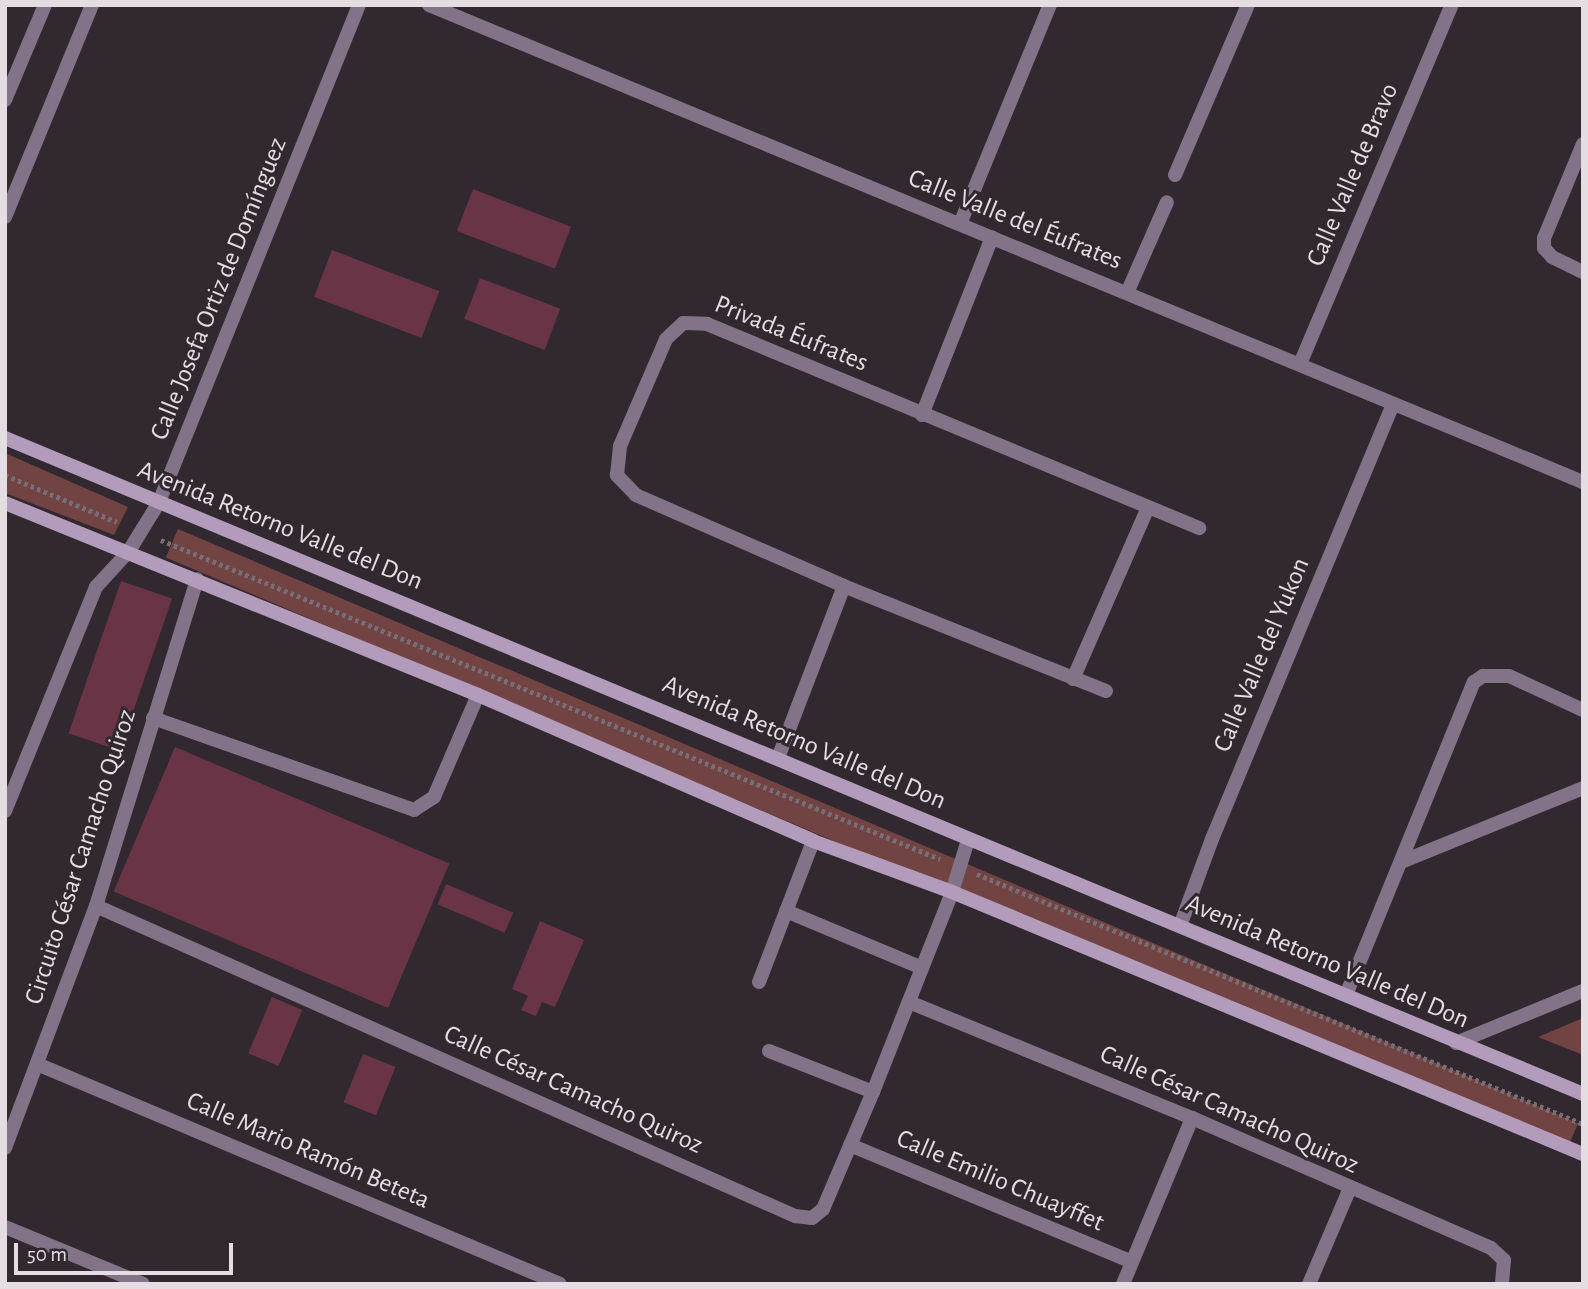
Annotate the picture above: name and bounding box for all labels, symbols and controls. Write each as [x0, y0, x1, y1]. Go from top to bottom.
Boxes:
street label: Calle Valle de Bravo [1300, 79, 1406, 271]
street label: Calle Josefa Ortiz de Domínguez [144, 133, 294, 445]
street label: Calle Valle del Éufrates [904, 163, 1126, 277]
street label: Privada Éufrates [710, 289, 872, 379]
street label: Avenida Retorno Valle del Don [133, 454, 427, 598]
street label: Calle Valle del Yukon [1207, 553, 1317, 757]
street label: Avenida Retorno Valle del Don [658, 669, 950, 817]
street label: Circuito César Camacho Quiroz [19, 706, 143, 1008]
street label: Avenida Retorno Valle del Don [1181, 888, 1473, 1036]
street label: Calle César Camacho Quiroz [439, 1019, 707, 1161]
street label: Calle César Camacho Quiroz [1095, 1039, 1363, 1181]
street label: Calle Mario Ramón Beteta [182, 1086, 434, 1216]
street label: Calle Emilio Chuayffet [892, 1123, 1108, 1239]
scale bar [18, 1230, 236, 1274]
text: 50 m [27, 1244, 67, 1265]

